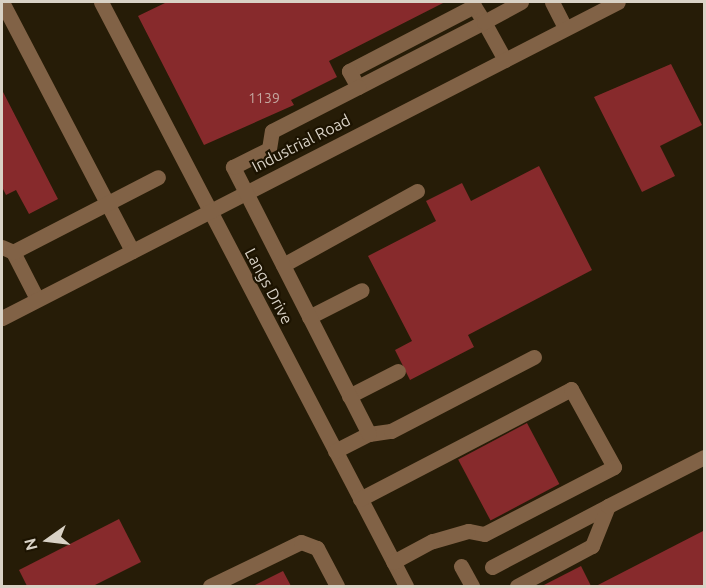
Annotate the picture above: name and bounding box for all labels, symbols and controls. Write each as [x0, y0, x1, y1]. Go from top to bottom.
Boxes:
house number: 1139 [248, 90, 280, 106]
street label: Industrial Road [249, 110, 353, 176]
street label: Langs Drive [241, 245, 297, 327]
north arrow [18, 510, 78, 570]
text: N [20, 536, 41, 552]

